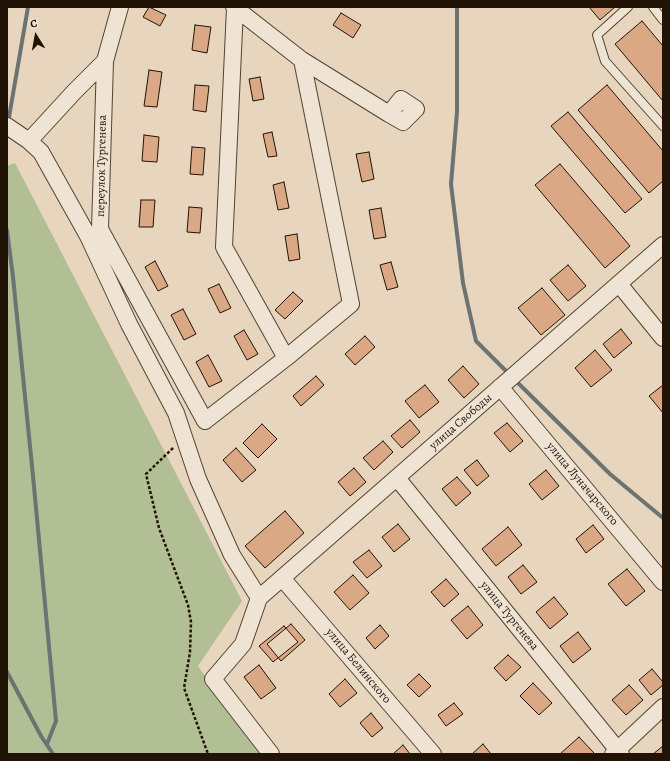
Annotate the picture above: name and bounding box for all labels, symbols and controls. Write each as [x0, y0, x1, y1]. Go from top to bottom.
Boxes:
north arrow [16, 16, 56, 56]
text: С [29, 16, 38, 32]
street label: переулок Тургенева [94, 115, 110, 217]
street label: улица Свободы [427, 391, 495, 453]
street label: улица Луначарского [543, 439, 621, 529]
street label: улица Тургенева [477, 578, 541, 654]
street label: улица Белинского [322, 625, 394, 707]

